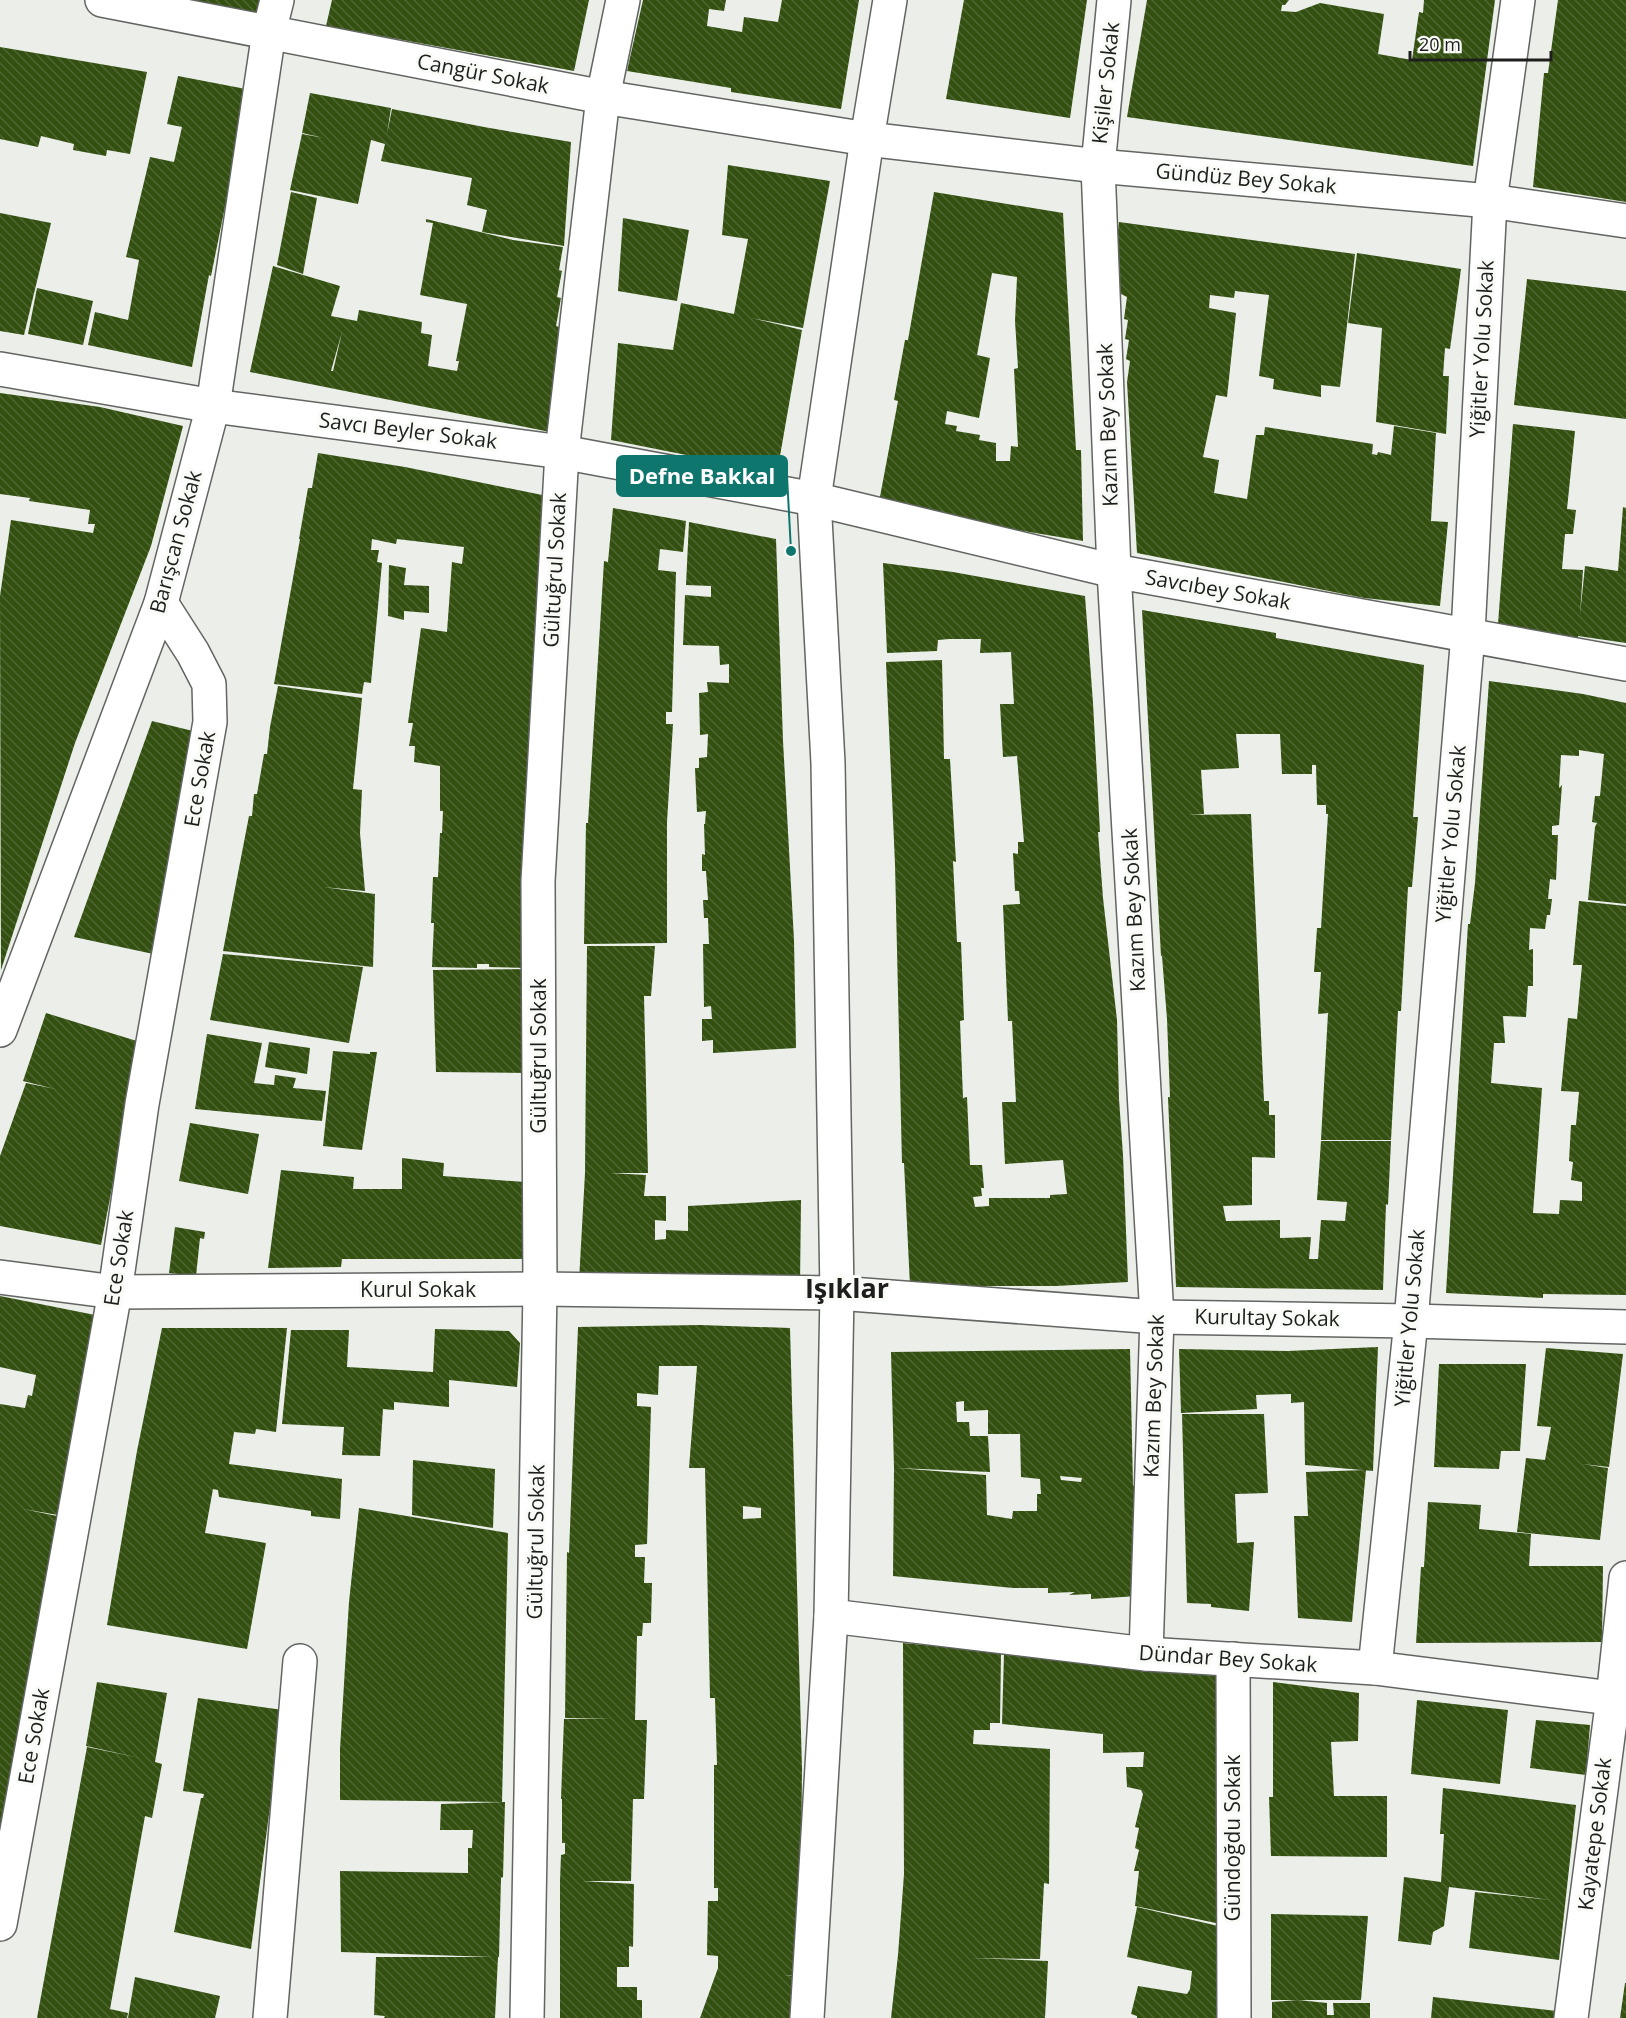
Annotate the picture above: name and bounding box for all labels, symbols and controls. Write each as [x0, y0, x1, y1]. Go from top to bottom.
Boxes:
street label: Kişiler Sokak [1085, 21, 1125, 145]
scale bar [1410, 24, 1551, 62]
text: 20 m [1419, 32, 1461, 56]
street label: Cangür Sokak [415, 46, 552, 100]
street label: Gündüz Bey Sokak [1155, 156, 1338, 200]
street label: Yiğitler Yolu Sokak [1462, 259, 1500, 439]
street label: Kazım Bey Sokak [1090, 343, 1124, 507]
street label: Savcı Beyler Sokak [317, 405, 499, 455]
callout: Defne Bakkal [617, 456, 787, 496]
text: Defne Bakkal [629, 460, 775, 490]
street label: Barışcan Sokak [142, 467, 208, 616]
street label: Gültuğrul Sokak [536, 492, 572, 648]
street label: Savcıbey Sokak [1143, 562, 1293, 616]
street label: Ece Sokak [177, 729, 221, 829]
street label: Yiğitler Yolu Sokak [1428, 744, 1472, 924]
street label: Kazım Bey Sokak [1115, 828, 1151, 993]
street label: Gültuğrul Sokak [524, 978, 552, 1134]
street label: Ece Sokak [97, 1208, 139, 1308]
street label: Yiğitler Yolu Sokak [1387, 1228, 1431, 1408]
district label: Işıklar [805, 1269, 889, 1306]
street label: Kurul Sokak [360, 1275, 476, 1303]
street label: Kurultay Sokak [1194, 1302, 1340, 1332]
street label: Kazım Bey Sokak [1136, 1314, 1170, 1478]
street label: Gültuğrul Sokak [520, 1464, 550, 1620]
street label: Dündar Bey Sokak [1138, 1638, 1318, 1678]
street label: Ece Sokak [11, 1686, 55, 1786]
street label: Gündoğdu Sokak [1218, 1755, 1246, 1921]
street label: Kayatepe Sokak [1571, 1756, 1617, 1912]

